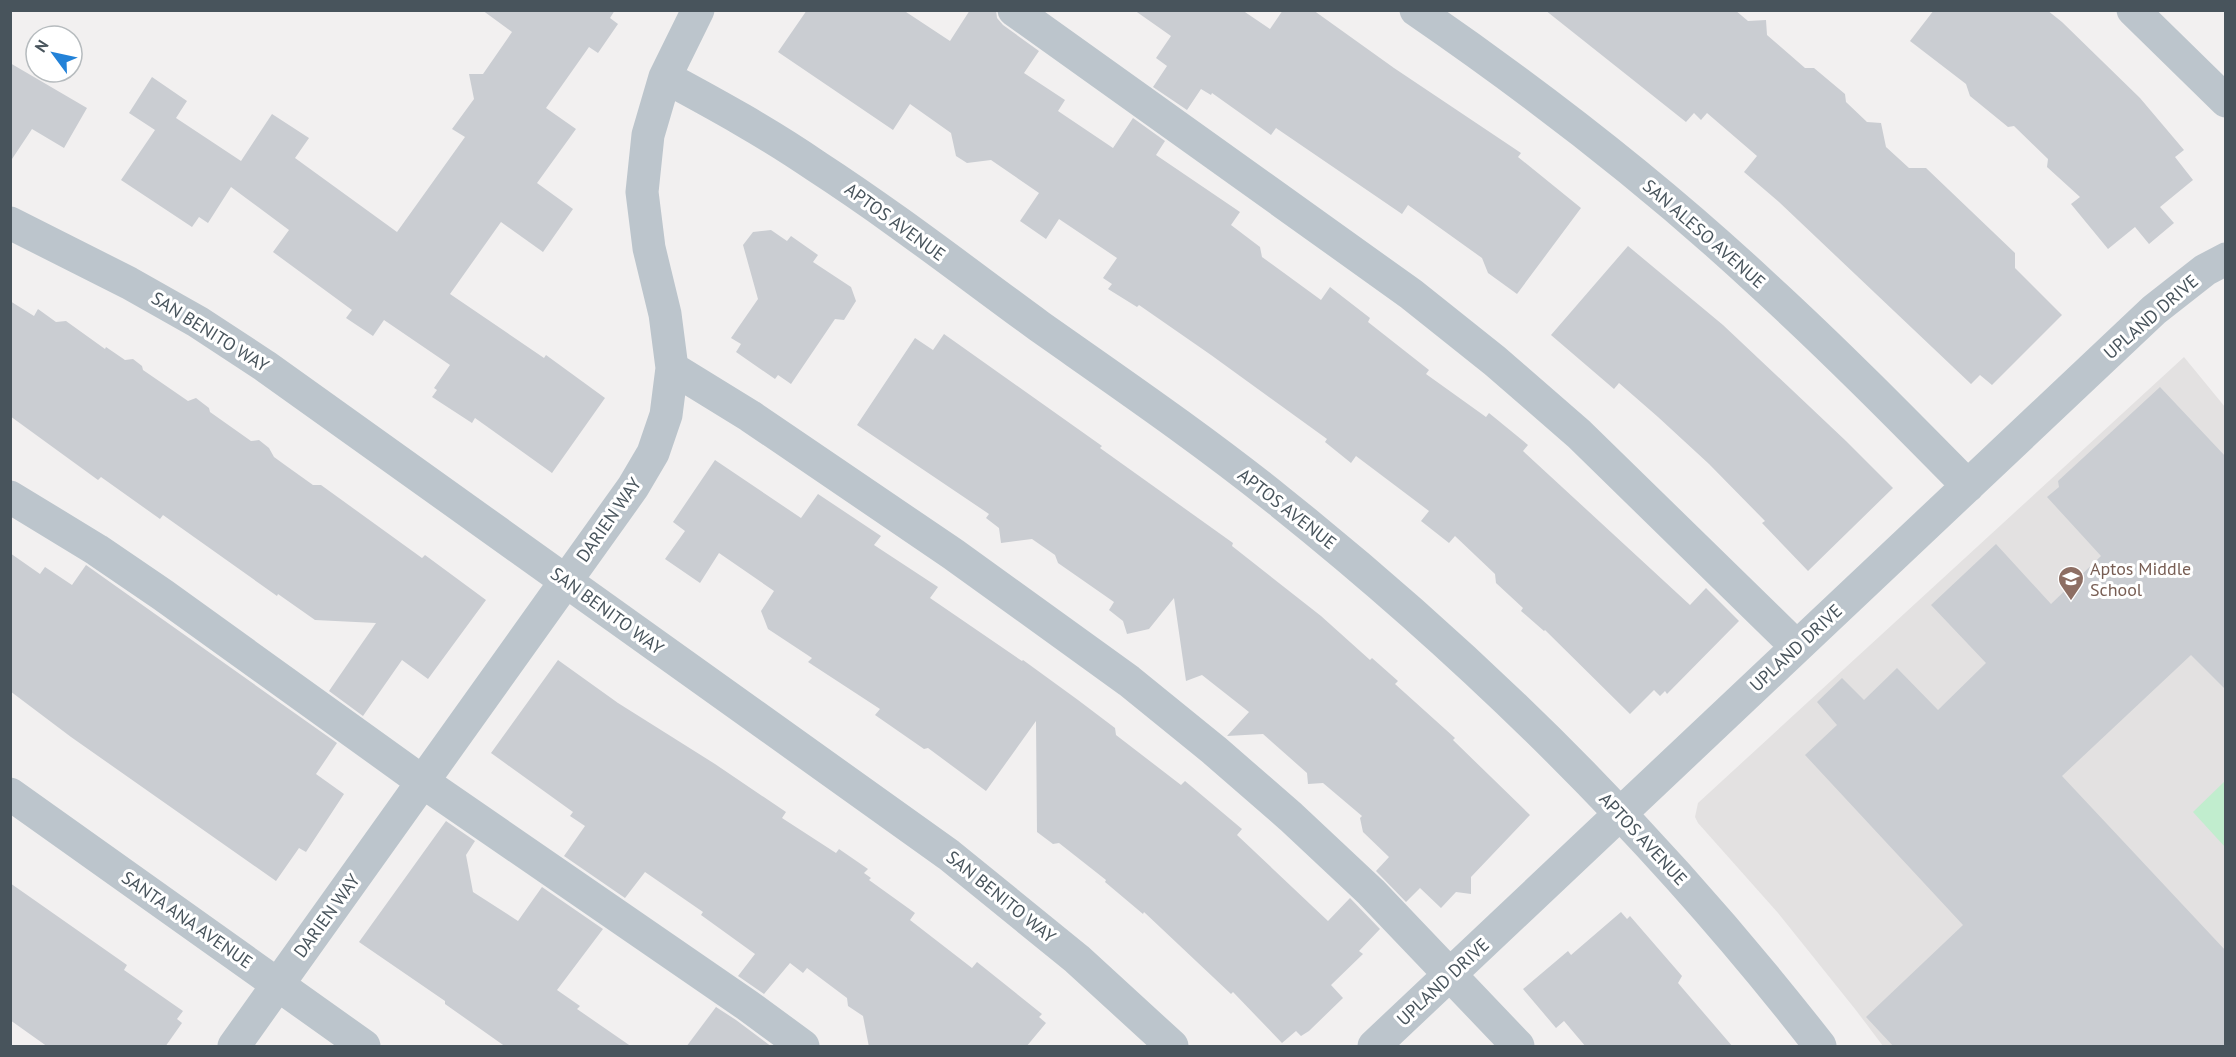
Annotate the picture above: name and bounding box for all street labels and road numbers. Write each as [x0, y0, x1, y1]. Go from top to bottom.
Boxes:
street label: SAN ALESO AVENUE [1638, 174, 1770, 293]
street label: APTOS AVENUE [841, 177, 950, 266]
street label: UPLAND DRIVE [2099, 269, 2203, 364]
street label: SAN BENITO WAY [147, 286, 273, 377]
street label: APTOS AVENUE [1233, 463, 1341, 554]
street label: DARIEN WAY [571, 473, 646, 566]
street label: SAN BENITO WAY [546, 562, 668, 659]
street label: UPLAND DRIVE [1745, 599, 1847, 696]
street label: APTOS AVENUE [1595, 787, 1692, 890]
street label: SAN BENITO WAY [942, 845, 1061, 948]
street label: SANTA ANA AVENUE [117, 866, 257, 973]
street label: DARIEN WAY [289, 869, 365, 962]
street label: UPLAND DRIVE [1392, 933, 1494, 1030]

